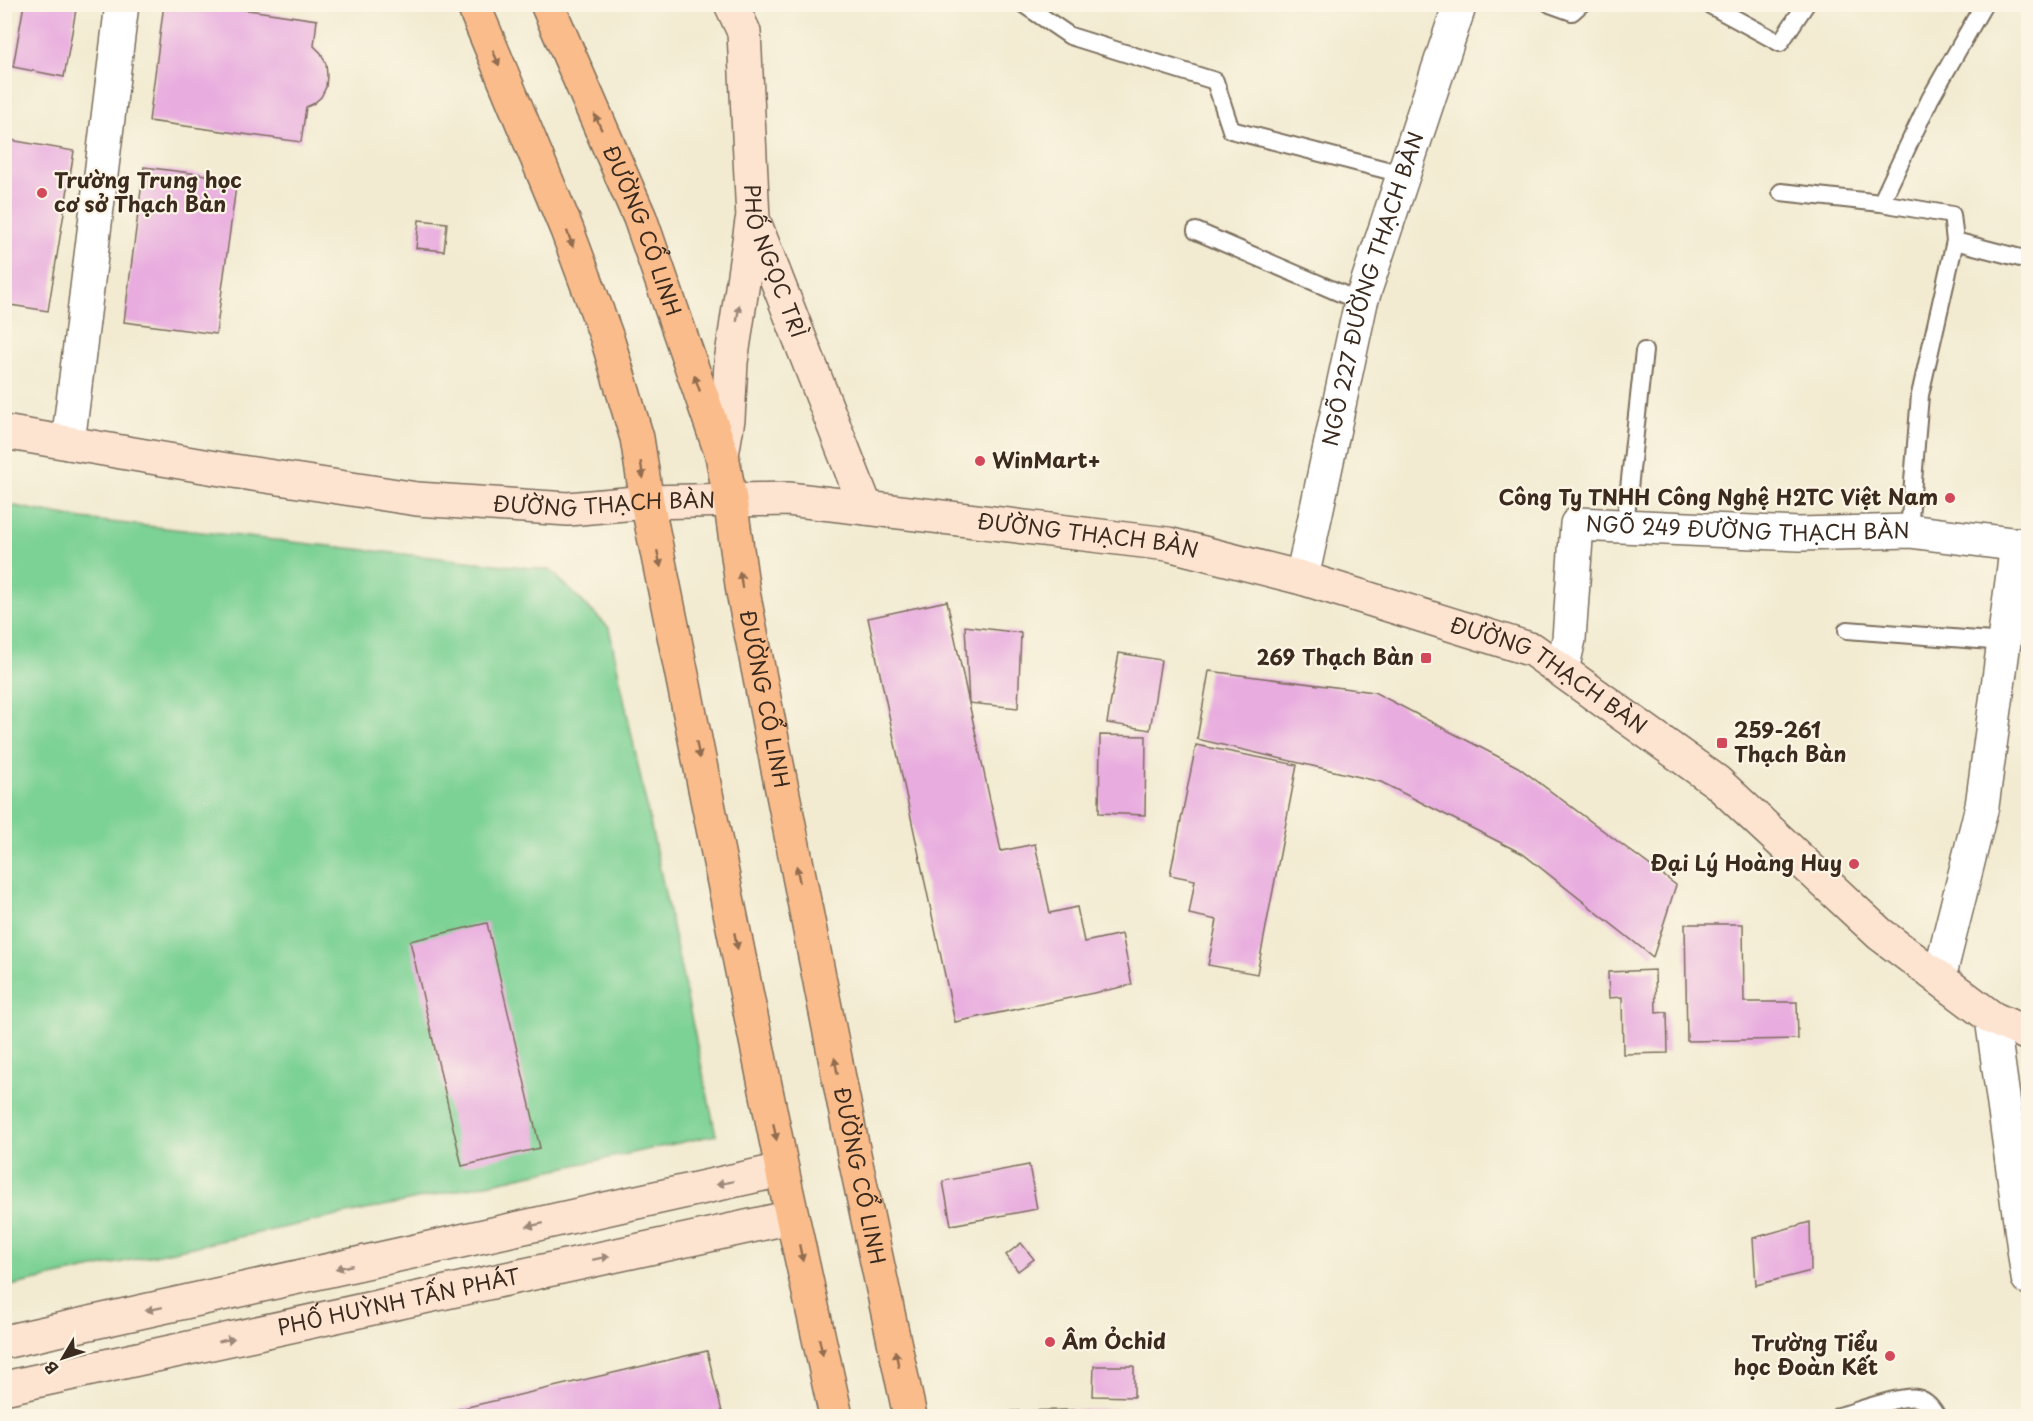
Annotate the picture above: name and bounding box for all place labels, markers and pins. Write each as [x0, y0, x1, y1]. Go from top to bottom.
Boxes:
place label: Trường Trung học cơ sở Thạch Bàn [54, 163, 242, 219]
marker: Trường Trung học cơ sở Thạch Bàn [35, 186, 49, 200]
place label: WinMart+ [992, 443, 1101, 475]
marker: WinMart+ [973, 454, 987, 468]
place label: Công Ty TNHH Công Nghệ H2TC Việt Nam [1498, 480, 1938, 512]
marker: Công Ty TNHH Công Nghệ H2TC Việt Nam [1943, 491, 1957, 505]
place label: 269 Thạch Bàn [1256, 640, 1414, 672]
marker: 269 Thạch Bàn [1419, 651, 1433, 665]
place label: 259-261 Thạch Bàn [1734, 713, 1846, 769]
marker: 259-261 Thạch Bàn [1715, 736, 1729, 750]
place label: Đại Lý Hoàng Huy [1651, 846, 1842, 878]
marker: Đại Lý Hoàng Huy [1847, 857, 1861, 871]
place label: Âm Ỏchid [1061, 1324, 1166, 1356]
place label: Trường Tiểu học Đoàn Kết [1734, 1326, 1878, 1382]
marker: Âm Ỏchid [1043, 1335, 1057, 1349]
marker: Trường Tiểu học Đoàn Kết [1883, 1349, 1897, 1363]

